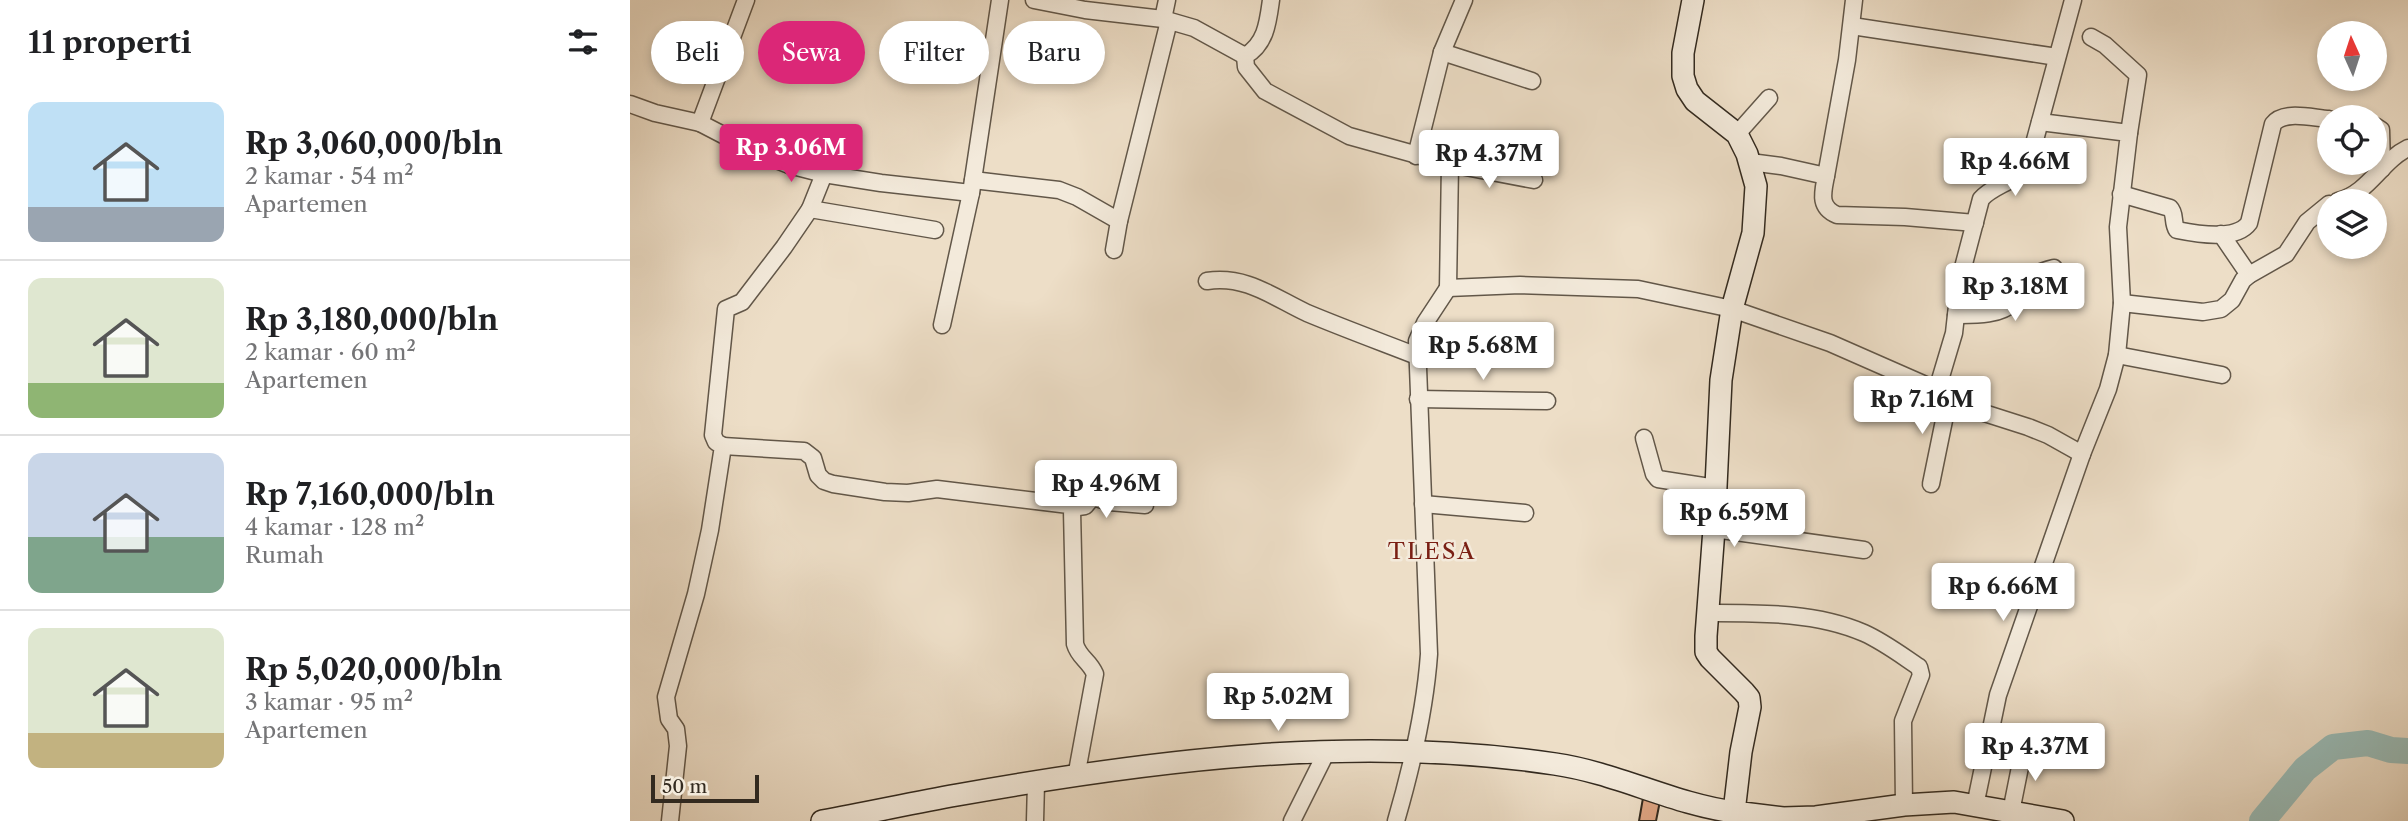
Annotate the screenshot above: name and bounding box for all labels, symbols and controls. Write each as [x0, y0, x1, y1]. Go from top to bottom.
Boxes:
chip: Beli [651, 21, 744, 84]
chip: Sewa [758, 21, 865, 84]
chip: Filter [879, 21, 989, 84]
chip: Baru [1003, 21, 1105, 84]
north arrow [2317, 21, 2387, 91]
map controls [2317, 21, 2387, 259]
icon: filters [564, 23, 602, 61]
text: 11 properti [28, 24, 192, 61]
button: locate [2317, 105, 2387, 175]
pin: Rp 3.06M [719, 124, 863, 184]
text: Rp 3,060,000/bln [245, 125, 503, 162]
icon: home [84, 130, 168, 214]
pin: Rp 4.37M [1417, 130, 1561, 190]
text: Rp 3.06M [736, 133, 846, 161]
pin: Rp 4.66M [1943, 138, 2087, 198]
text: Rp 4.37M [1435, 139, 1543, 167]
text: Rp 4.66M [1960, 147, 2070, 175]
text: 2 kamar · 54 m² [245, 162, 414, 190]
button: layers [2317, 189, 2387, 259]
text: Apartemen [245, 190, 368, 218]
pin: Rp 3.18M [1943, 264, 2087, 323]
text: Rp 3.18M [1961, 272, 2069, 300]
text: Rp 3,180,000/bln [245, 301, 498, 338]
icon: home [84, 306, 168, 390]
pin: Rp 5.68M [1411, 322, 1555, 382]
text: Rp 5.68M [1428, 331, 1538, 359]
text: 2 kamar · 60 m² [245, 338, 416, 366]
text: Apartemen [245, 366, 368, 394]
pin: Rp 7.16M [1850, 376, 1994, 436]
text: Rp 7.16M [1870, 385, 1974, 413]
pin: Rp 4.96M [1034, 461, 1178, 520]
text: Rp 4.96M [1051, 469, 1161, 497]
text: Rp 7,160,000/bln [245, 476, 495, 513]
icon: home [84, 481, 168, 565]
pin: Rp 6.59M [1662, 490, 1806, 549]
text: Rp 6.59M [1679, 498, 1789, 526]
text: 4 kamar · 128 m² [245, 513, 424, 541]
district label: TLESA [1388, 537, 1476, 565]
text: Rumah [245, 541, 324, 569]
pin: Rp 6.66M [1931, 564, 2075, 623]
text: Rp 6.66M [1948, 572, 2058, 600]
text: Rp 5,020,000/bln [245, 651, 502, 688]
icon: home [84, 656, 168, 740]
pin: Rp 5.02M [1206, 674, 1350, 733]
text: Rp 5.02M [1223, 682, 1333, 710]
text: 3 kamar · 95 m² [245, 688, 413, 716]
text: Apartemen [245, 716, 368, 744]
pin: Rp 4.37M [1963, 724, 2107, 783]
text: Rp 4.37M [1981, 732, 2089, 760]
scale bar [651, 772, 760, 804]
text: 50 m [662, 775, 707, 798]

